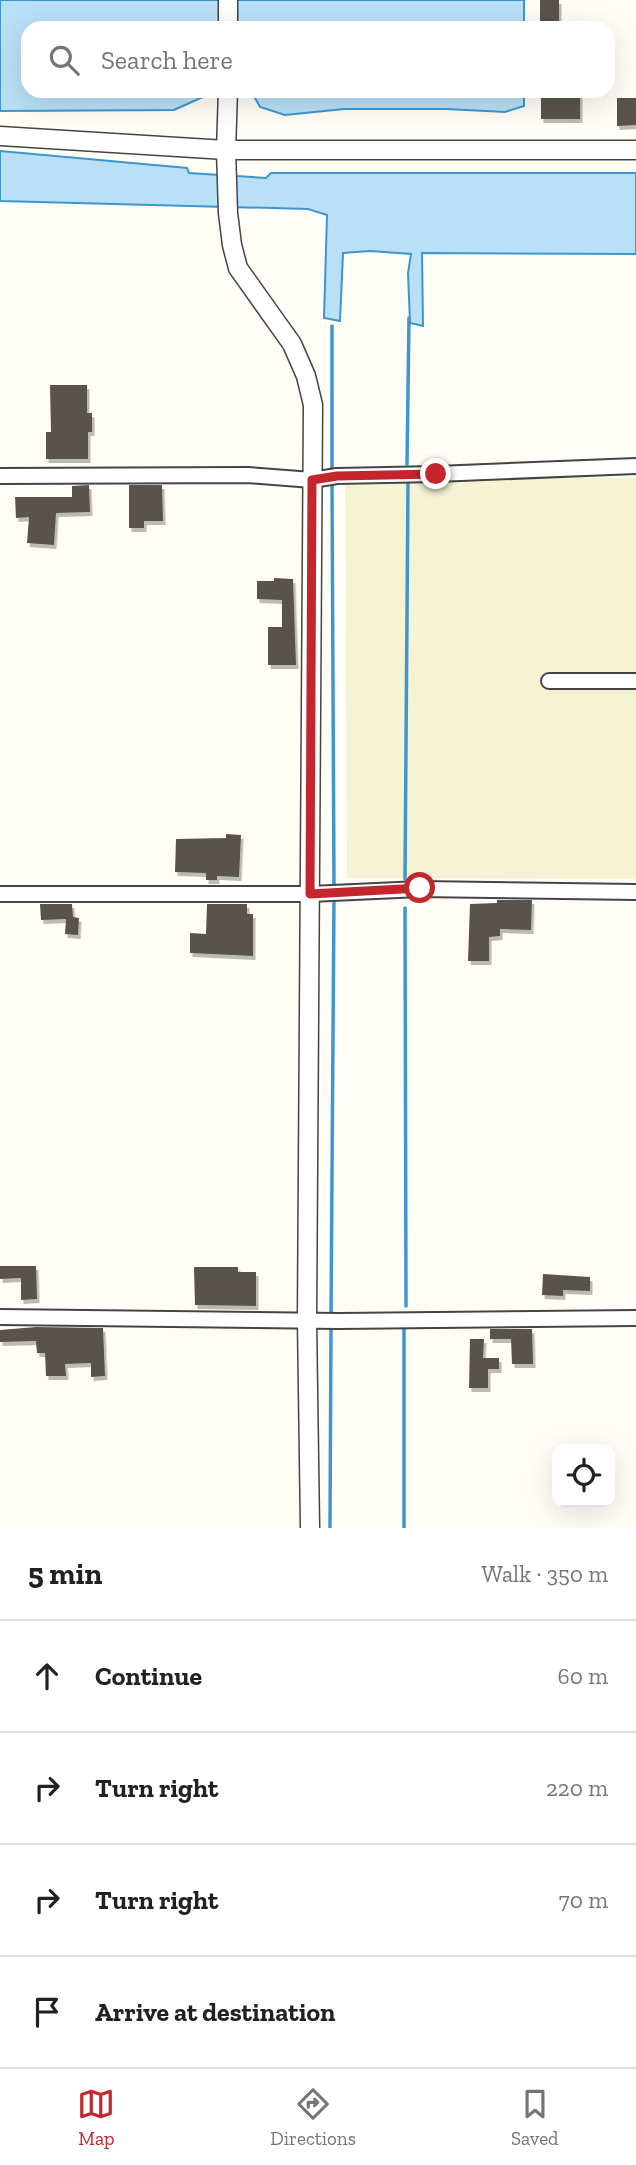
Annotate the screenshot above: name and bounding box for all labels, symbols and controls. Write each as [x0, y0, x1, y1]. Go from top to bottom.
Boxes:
search box [21, 21, 615, 98]
icon: search [45, 41, 83, 79]
text: Search here [101, 44, 233, 76]
route end [420, 458, 451, 489]
route start [404, 872, 435, 903]
map controls [552, 1444, 615, 1507]
button: locate [552, 1444, 615, 1507]
text: 5 min [28, 1556, 102, 1592]
text: Walk · 350 m [482, 1560, 608, 1588]
icon: ahead [28, 1657, 66, 1695]
text: Continue [95, 1660, 202, 1692]
text: 60 m [557, 1662, 608, 1690]
icon: right [28, 1769, 66, 1807]
text: Turn right [95, 1772, 218, 1804]
text: 220 m [546, 1774, 608, 1802]
icon: right [28, 1881, 66, 1919]
text: Turn right [95, 1884, 218, 1916]
text: 70 m [559, 1886, 608, 1914]
icon: arrive [28, 1993, 66, 2031]
text: Arrive at destination [95, 1996, 335, 2028]
tab: Map [77, 2085, 115, 2150]
tab: Directions [270, 2085, 356, 2150]
tab: Saved [511, 2085, 559, 2150]

